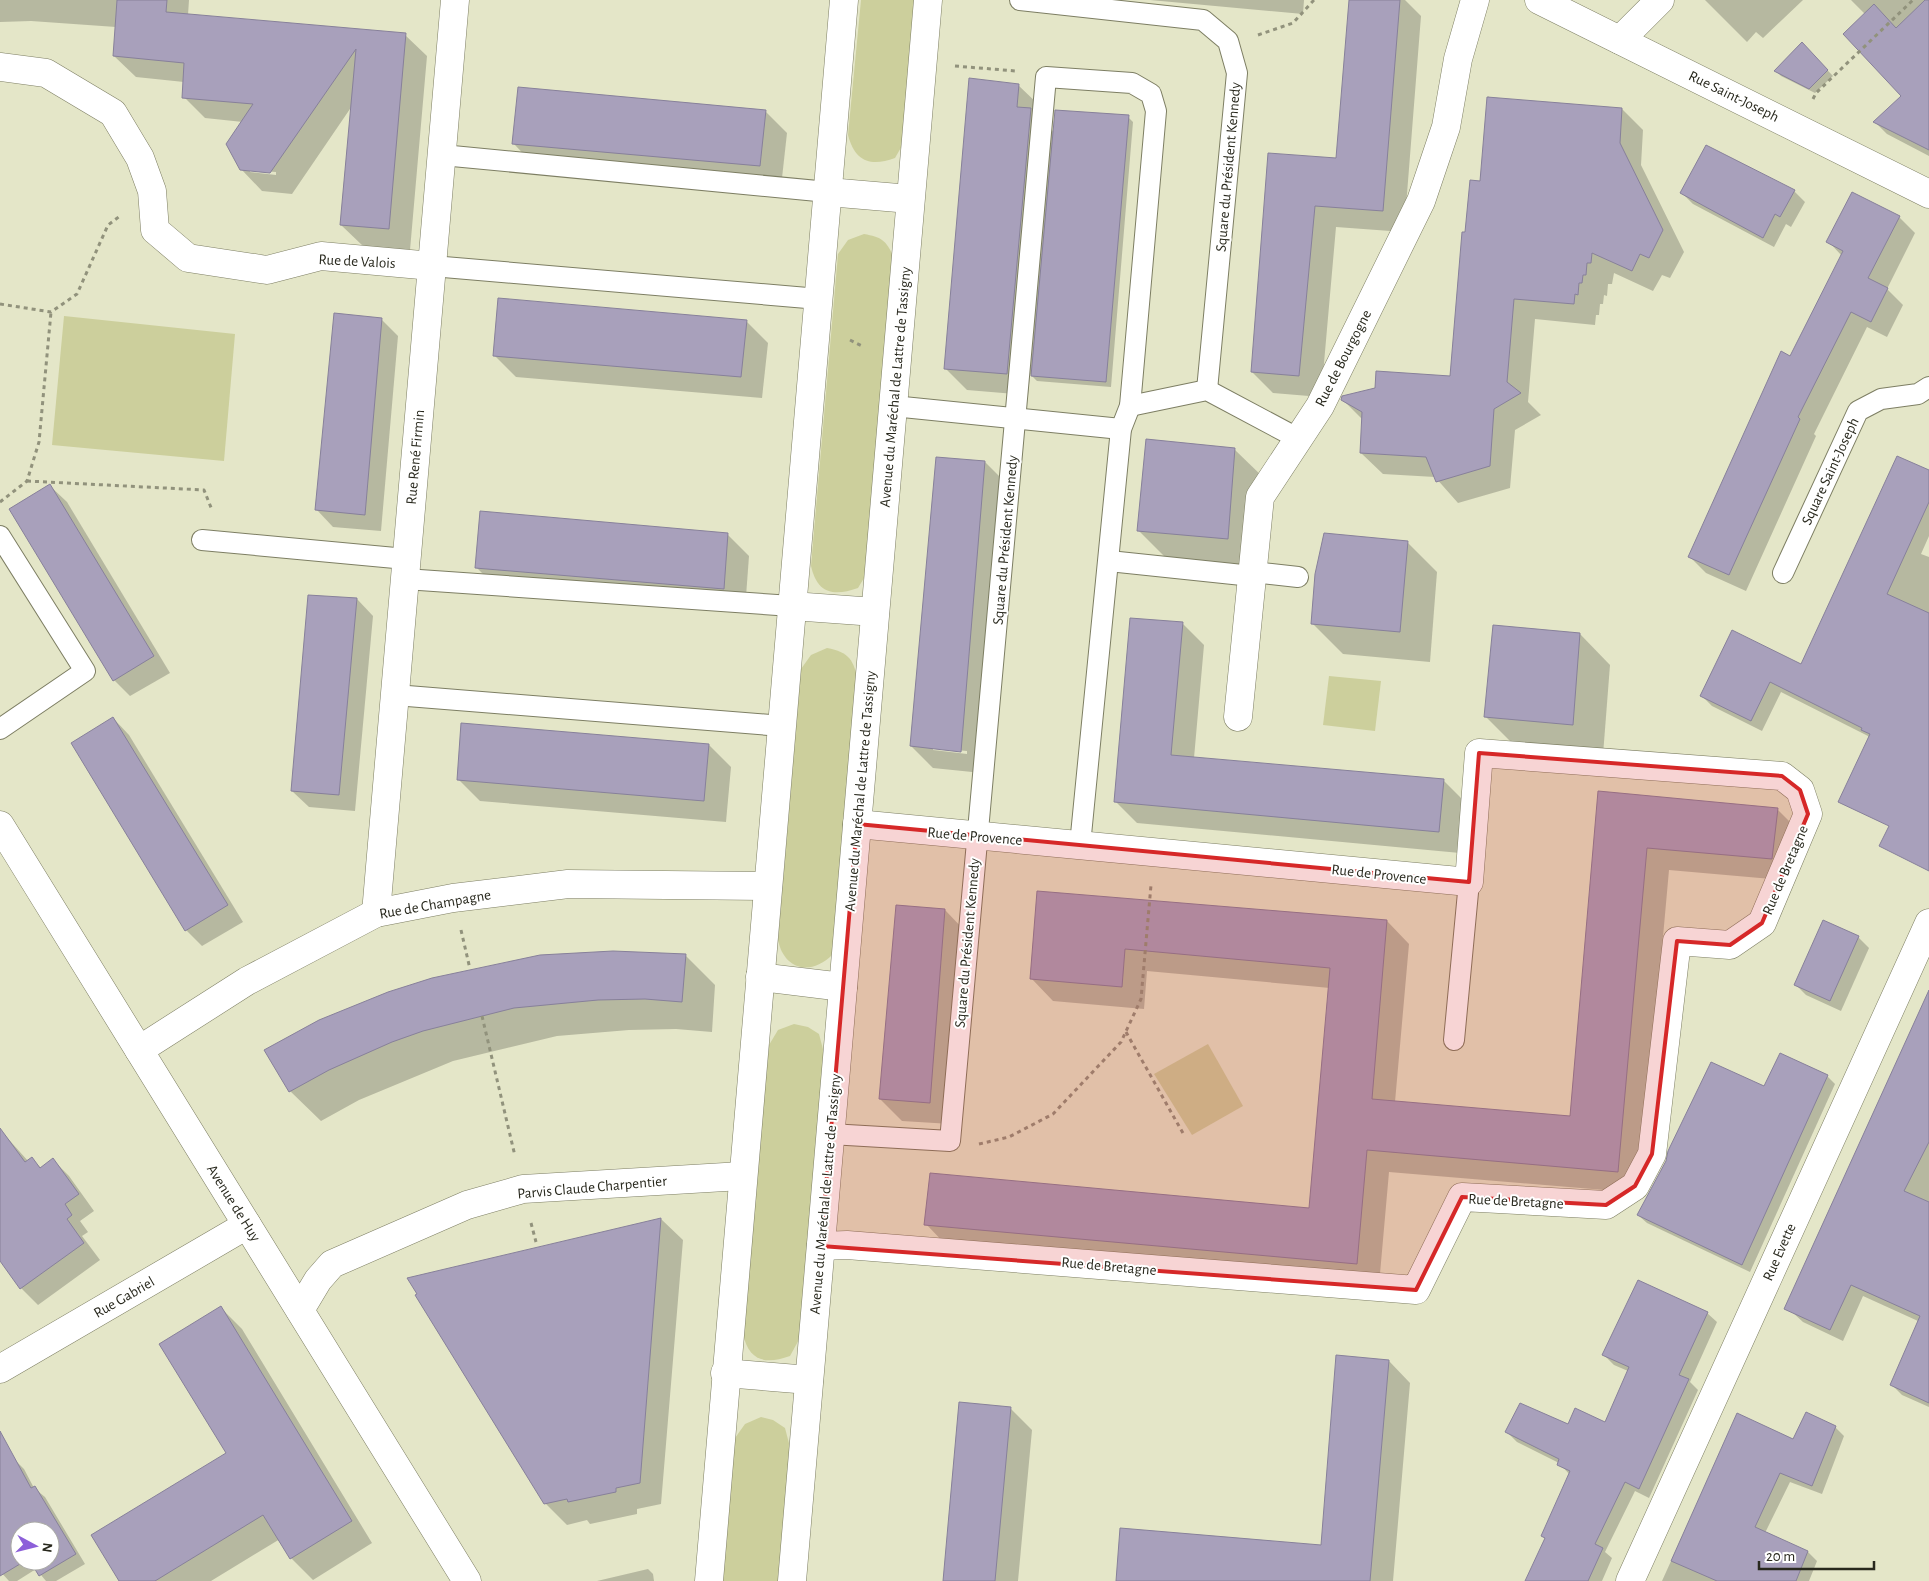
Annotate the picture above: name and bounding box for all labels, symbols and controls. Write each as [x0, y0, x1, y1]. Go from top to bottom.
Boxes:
street label: Rue Saint-Joseph [1686, 68, 1781, 125]
street label: Square du Président Kennedy [1214, 81, 1243, 253]
street label: Rue de Valois [318, 252, 396, 271]
street label: Avenue du Maréchal de Lattre de Tassigny [878, 266, 914, 508]
street label: Rue de Bourgogne [1313, 307, 1374, 409]
street label: Rue René Firmin [404, 409, 427, 505]
street label: Square Saint-Joseph [1799, 415, 1862, 527]
street label: Square du Président Kennedy [991, 454, 1020, 626]
street label: Avenue du Maréchal de Lattre de Tassigny [843, 670, 879, 912]
street label: Rue de Bretagne [1760, 823, 1811, 917]
street label: Rue de Provence [927, 825, 1023, 848]
street label: Square du Président Kennedy [953, 857, 982, 1029]
street label: Rue de Provence [1331, 862, 1427, 887]
street label: Rue de Champagne [378, 887, 492, 922]
street label: Avenue du Maréchal de Lattre de Tassigny [808, 1073, 844, 1315]
street label: Avenue de Huy [204, 1162, 263, 1245]
street label: Parvis Claude Charpentier [517, 1173, 668, 1202]
street label: Rue de Bretagne [1468, 1192, 1564, 1211]
street label: Rue Evette [1760, 1221, 1799, 1283]
street label: Rue de Bretagne [1061, 1255, 1157, 1278]
street label: Rue Gabriel [91, 1274, 157, 1321]
north arrow [10, 1521, 60, 1571]
scale bar [1759, 1538, 1874, 1570]
text: N [39, 1542, 54, 1553]
text: 20 m [1766, 1549, 1795, 1564]

